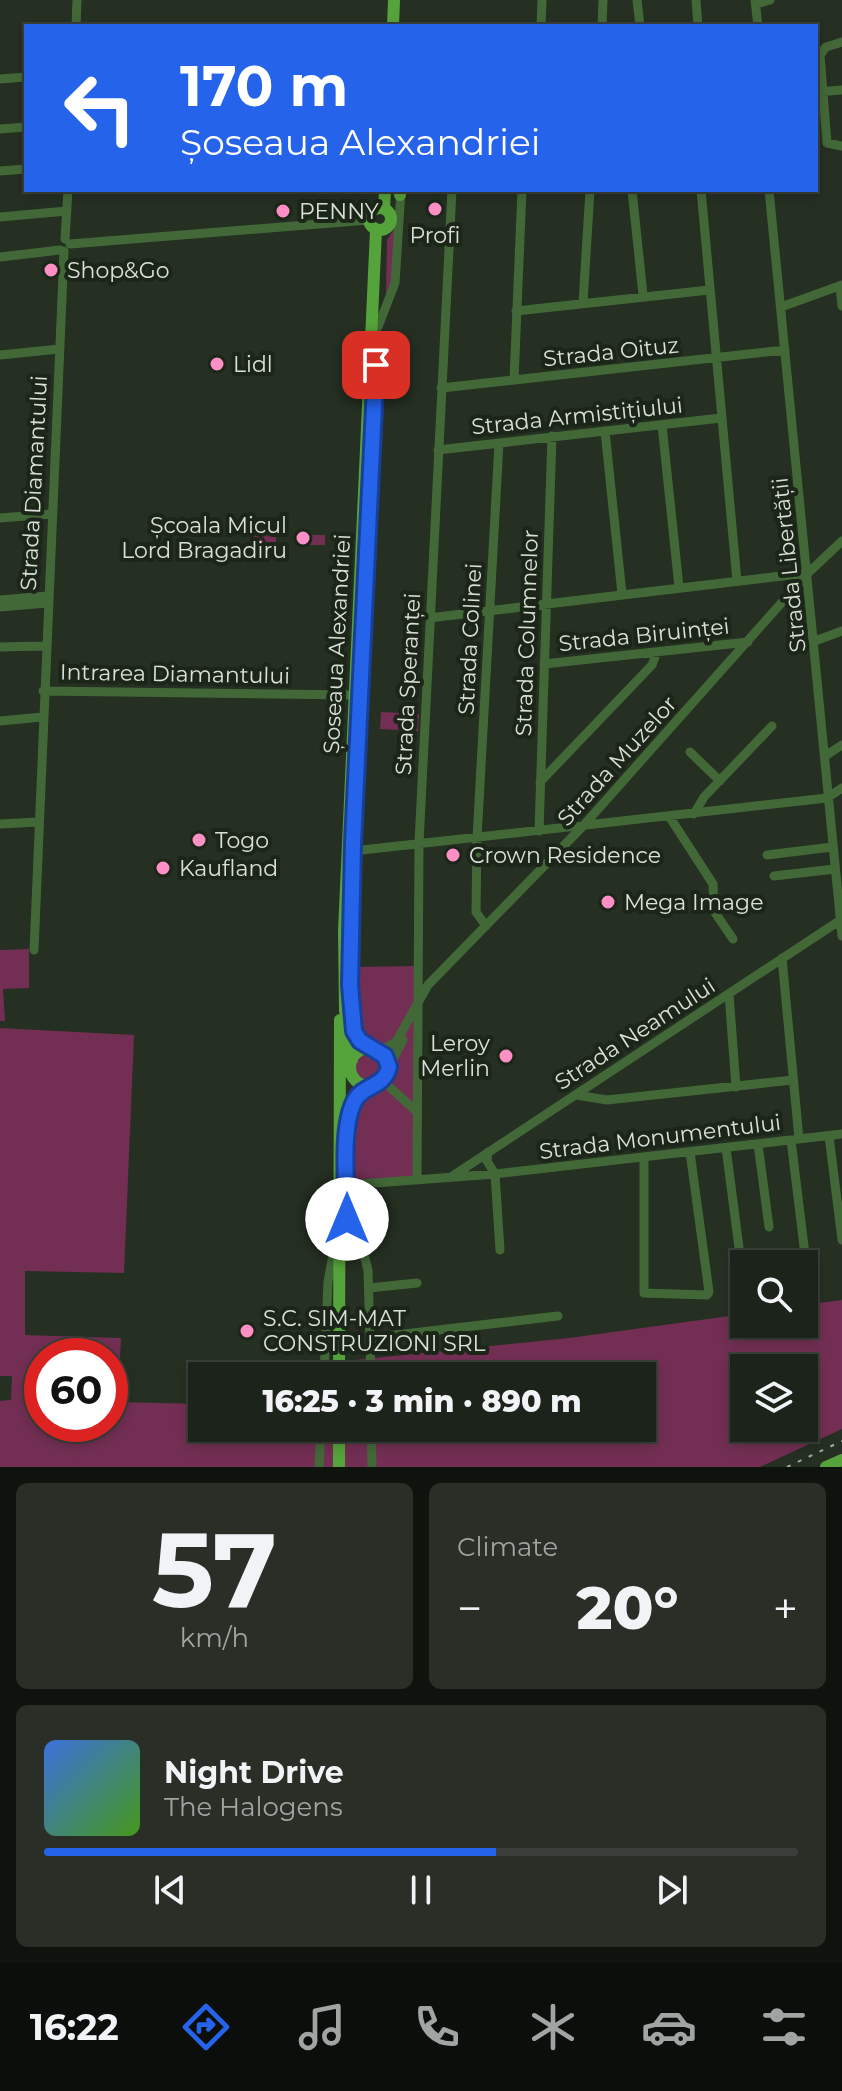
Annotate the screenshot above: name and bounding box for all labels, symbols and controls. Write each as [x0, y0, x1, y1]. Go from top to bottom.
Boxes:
text: 170 m [180, 52, 348, 120]
icon: left [48, 56, 152, 160]
text: Șoseaua Alexandriei [180, 120, 540, 164]
place label: PENNY [299, 198, 379, 225]
marker: Profi [426, 200, 444, 218]
marker: PENNY [274, 202, 292, 220]
place label: Profi [409, 222, 461, 249]
place label: Shop&Go [67, 257, 170, 284]
marker: Shop&Go [42, 261, 60, 279]
pin [342, 331, 410, 399]
street label: Strada Oituz [542, 331, 680, 373]
icon: arrive [354, 343, 398, 387]
place label: Lidl [233, 351, 273, 378]
marker: Lidl [208, 355, 226, 373]
street label: Strada Diamantului [15, 375, 53, 591]
street label: Strada Armistițiului [470, 391, 684, 441]
street label: Strada Libertății [766, 476, 812, 654]
place label: Școala Micul Lord Bragadiru [121, 512, 287, 564]
marker: Școala Micul Lord Bragadiru [294, 529, 312, 547]
street label: Strada Columnelor [510, 529, 544, 737]
street label: Șoseaua Alexandriei [318, 533, 356, 755]
street label: Strada Colinei [453, 562, 487, 716]
street label: Strada Speranței [390, 592, 426, 776]
street label: Strada Biruinței [557, 613, 731, 657]
street label: Intrarea Diamantului [60, 658, 290, 690]
street label: Strada Muzelor [552, 690, 682, 832]
place label: Togo [215, 827, 269, 854]
marker: Togo [190, 831, 208, 849]
place label: Crown Residence [469, 842, 661, 869]
marker: Crown Residence [444, 846, 462, 864]
place label: Kaufland [179, 855, 278, 882]
marker: Kaufland [154, 859, 172, 877]
place label: Mega Image [624, 889, 763, 916]
marker: Mega Image [599, 893, 617, 911]
street label: Strada Neamului [550, 972, 720, 1096]
place label: Leroy Merlin [420, 1030, 490, 1082]
marker: Leroy Merlin [497, 1047, 515, 1065]
street label: Strada Monumentului [538, 1109, 782, 1165]
position arrow [305, 1177, 389, 1261]
map controls [730, 1250, 818, 1442]
button: search [730, 1250, 818, 1338]
place label: S.C. SIM-MAT CONSTRUZIONI SRL [263, 1305, 486, 1357]
marker: S.C. SIM-MAT CONSTRUZIONI SRL [238, 1322, 256, 1340]
speed limit sign: 60 [24, 1338, 128, 1442]
button: layers [730, 1354, 818, 1442]
text: 16:25 · 3 min · 890 m [262, 1383, 582, 1420]
text: 57 [152, 1506, 277, 1633]
text: Climate [457, 1531, 558, 1563]
text: 20° [576, 1571, 679, 1644]
text: − [457, 1581, 482, 1635]
text: + [773, 1581, 798, 1635]
text: km/h [180, 1622, 249, 1654]
text: Night Drive [164, 1754, 344, 1791]
text: The Halogens [164, 1791, 343, 1823]
icon: previous [148, 1868, 192, 1912]
icon: pause [399, 1868, 443, 1912]
icon: next [650, 1868, 694, 1912]
icon: directions [178, 1999, 234, 2055]
icon: music [294, 1999, 350, 2055]
icon: phone [409, 1999, 465, 2055]
icon: climate [525, 1999, 581, 2055]
icon: car [641, 1999, 697, 2055]
icon: filters [756, 1999, 812, 2055]
text: 16:22 [30, 2005, 119, 2049]

